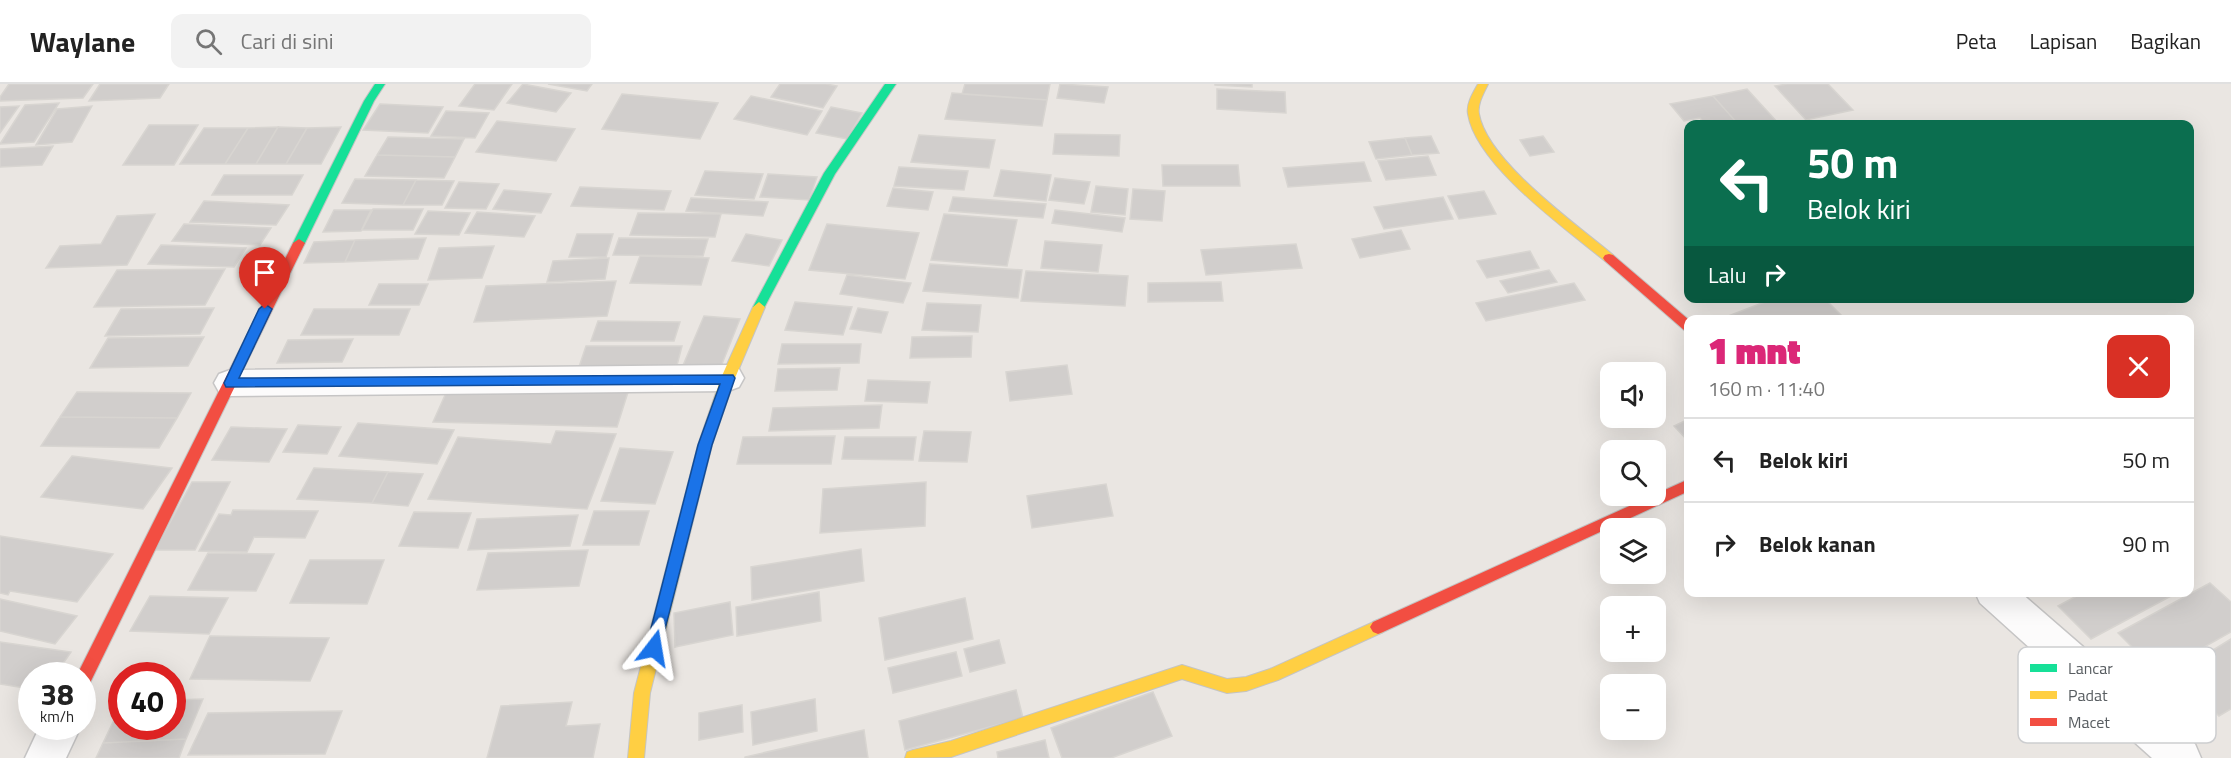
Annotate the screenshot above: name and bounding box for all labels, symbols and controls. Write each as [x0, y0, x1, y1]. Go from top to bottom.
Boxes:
search box [171, 14, 591, 68]
text: Waylane [30, 20, 135, 63]
text: Cari di sini [240, 24, 334, 58]
icon: search [192, 25, 225, 58]
text: Peta [1956, 25, 1997, 57]
text: Lapisan [2030, 25, 2097, 57]
text: Bagikan [2130, 25, 2201, 57]
text: 50 m [1807, 130, 1899, 194]
icon: left [1708, 144, 1786, 222]
text: Belok kiri [1807, 188, 1911, 229]
pin [239, 247, 290, 309]
icon: arrive [248, 256, 281, 289]
text: Lalu [1708, 258, 1746, 292]
icon: right [1758, 258, 1791, 291]
text: 1 mnt [1708, 323, 1801, 378]
button: close [2107, 335, 2170, 398]
map controls [1600, 362, 1666, 740]
button: sound [1600, 362, 1666, 428]
text: 160 m · 11:40 [1708, 373, 1825, 404]
button: search [1600, 440, 1666, 506]
text: Belok kiri [1759, 443, 1848, 477]
text: 50 m [2122, 443, 2170, 477]
icon: left [1708, 444, 1741, 477]
button: layers [1600, 518, 1666, 584]
text: Belok kanan [1759, 527, 1876, 561]
text: 90 m [2122, 527, 2170, 561]
icon: right [1708, 528, 1741, 561]
button: + [1600, 596, 1666, 662]
position arrow [622, 616, 686, 680]
legend [2018, 647, 2216, 743]
text: Lancar [2068, 656, 2113, 680]
speed limit sign: 40 [108, 662, 186, 740]
text: 38 [40, 671, 74, 717]
button: − [1600, 674, 1666, 740]
text: Padat [2068, 683, 2108, 707]
text: km/h [40, 705, 74, 728]
text: Macet [2068, 710, 2110, 734]

